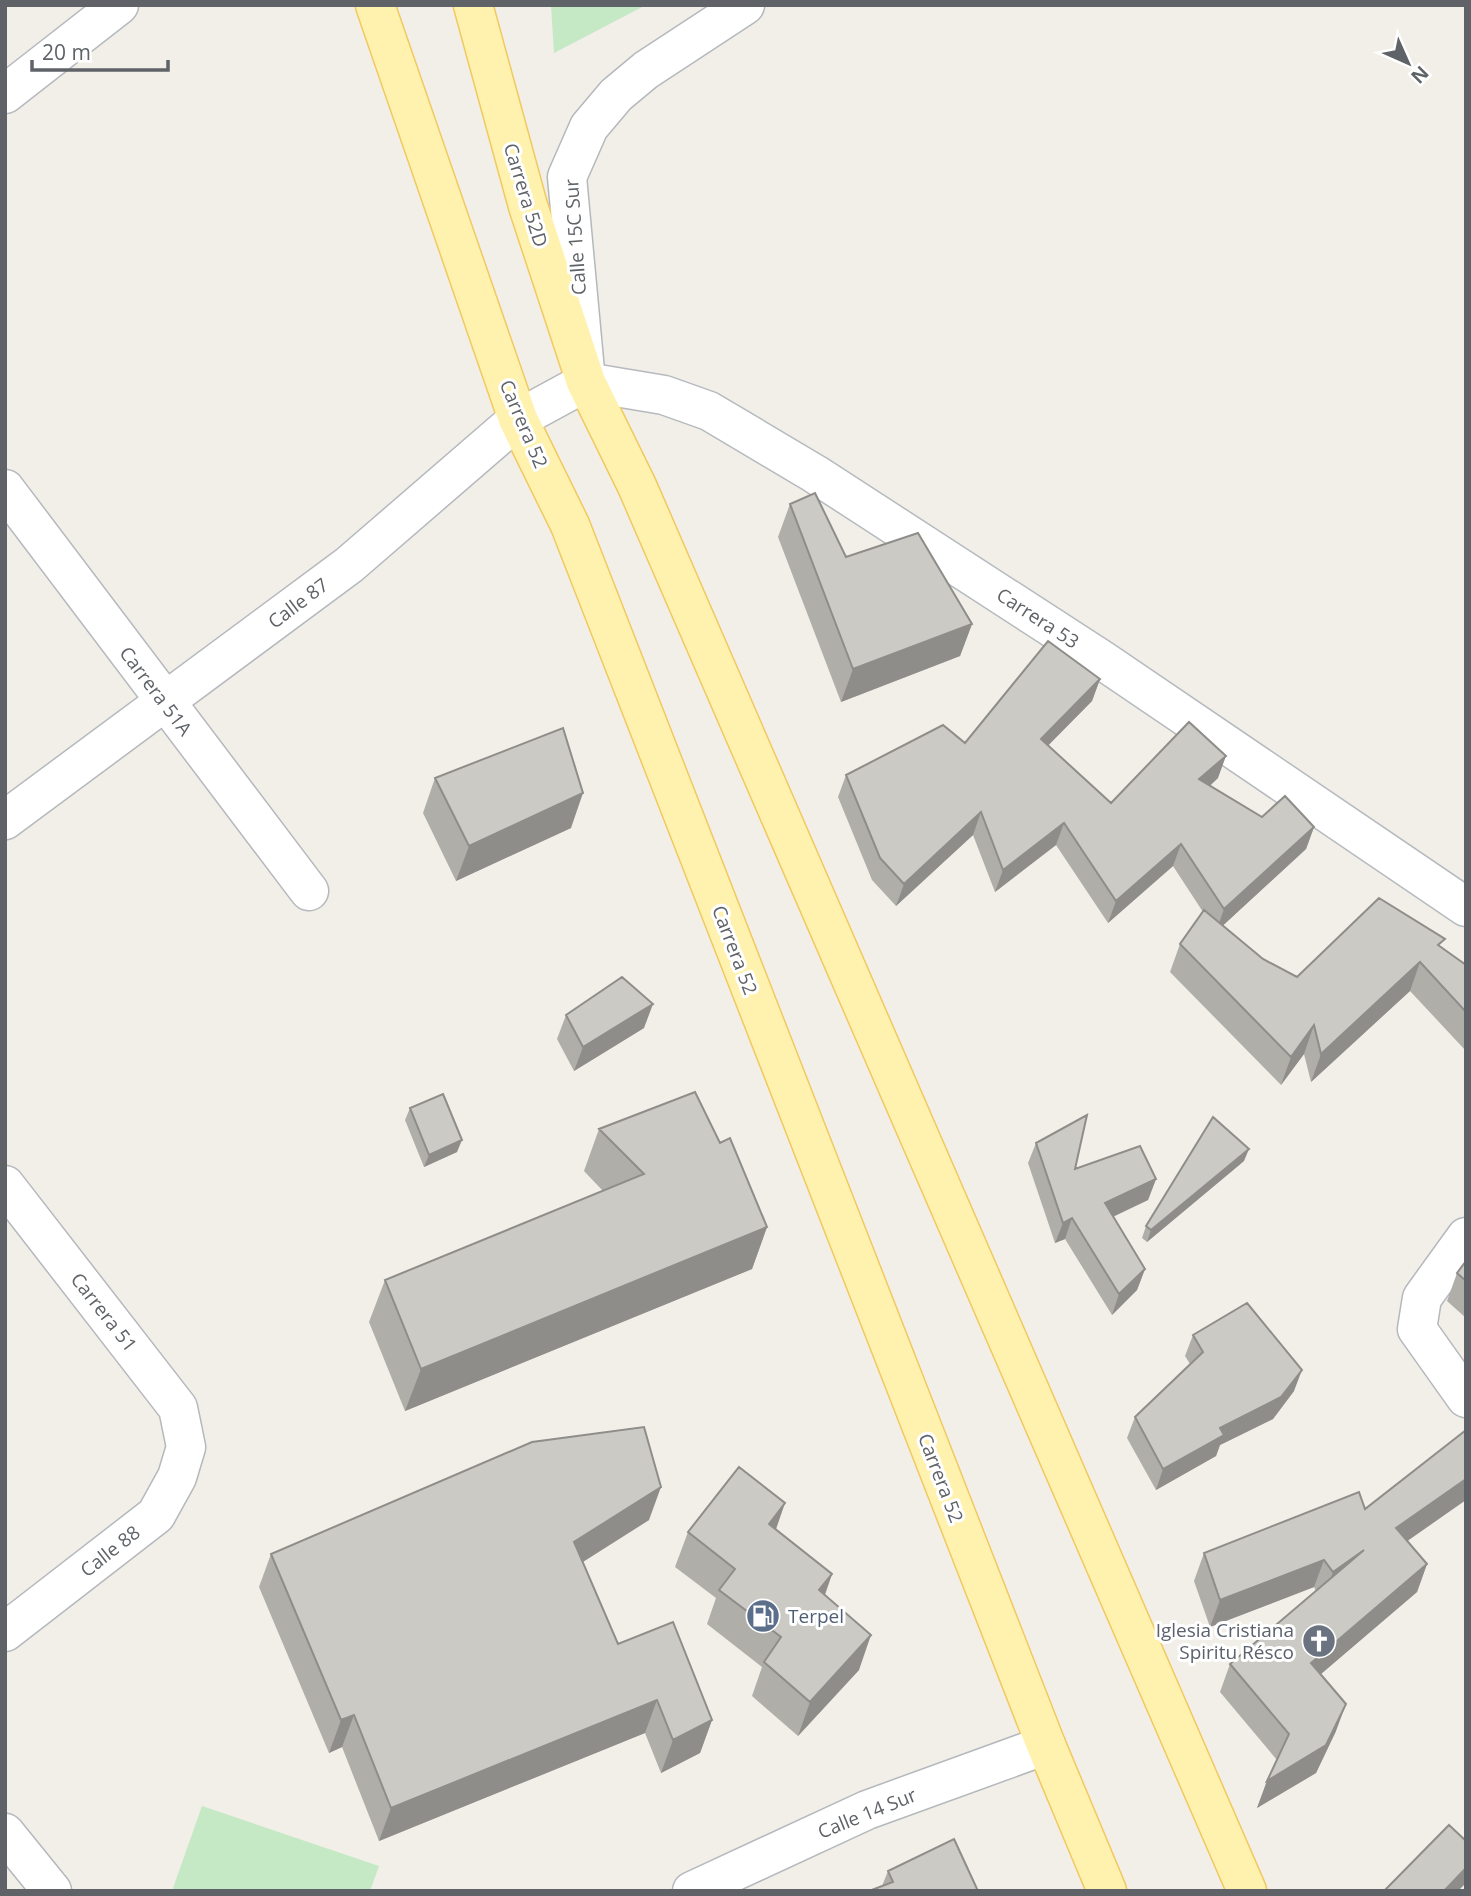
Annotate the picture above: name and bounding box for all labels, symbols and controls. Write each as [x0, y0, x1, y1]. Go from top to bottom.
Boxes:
scale bar [32, 28, 168, 72]
north arrow [1373, 28, 1443, 98]
text: 20 m [42, 38, 91, 66]
text: N [1405, 60, 1435, 90]
street label: Carrera 52D [498, 140, 554, 250]
street label: Calle 15C Sur [558, 178, 592, 296]
street label: Carrera 52 [494, 376, 554, 472]
street label: Calle 87 [262, 572, 334, 634]
street label: Carrera 53 [992, 582, 1084, 654]
street label: Carrera 51A [114, 641, 198, 741]
street label: Carrera 52 [706, 902, 764, 998]
street label: Carrera 51 [65, 1267, 143, 1357]
street label: Carrera 52 [912, 1430, 970, 1526]
street label: Calle 88 [75, 1519, 145, 1583]
fuel station icon: Terpel [744, 1597, 782, 1635]
place label: Terpel [788, 1603, 844, 1629]
place label: Iglesia Cristiana Spiritu Résco [1156, 1617, 1294, 1665]
church icon: Iglesia Cristiana Spiritu Résco [1300, 1622, 1338, 1660]
street label: Calle 14 Sur [814, 1781, 920, 1845]

